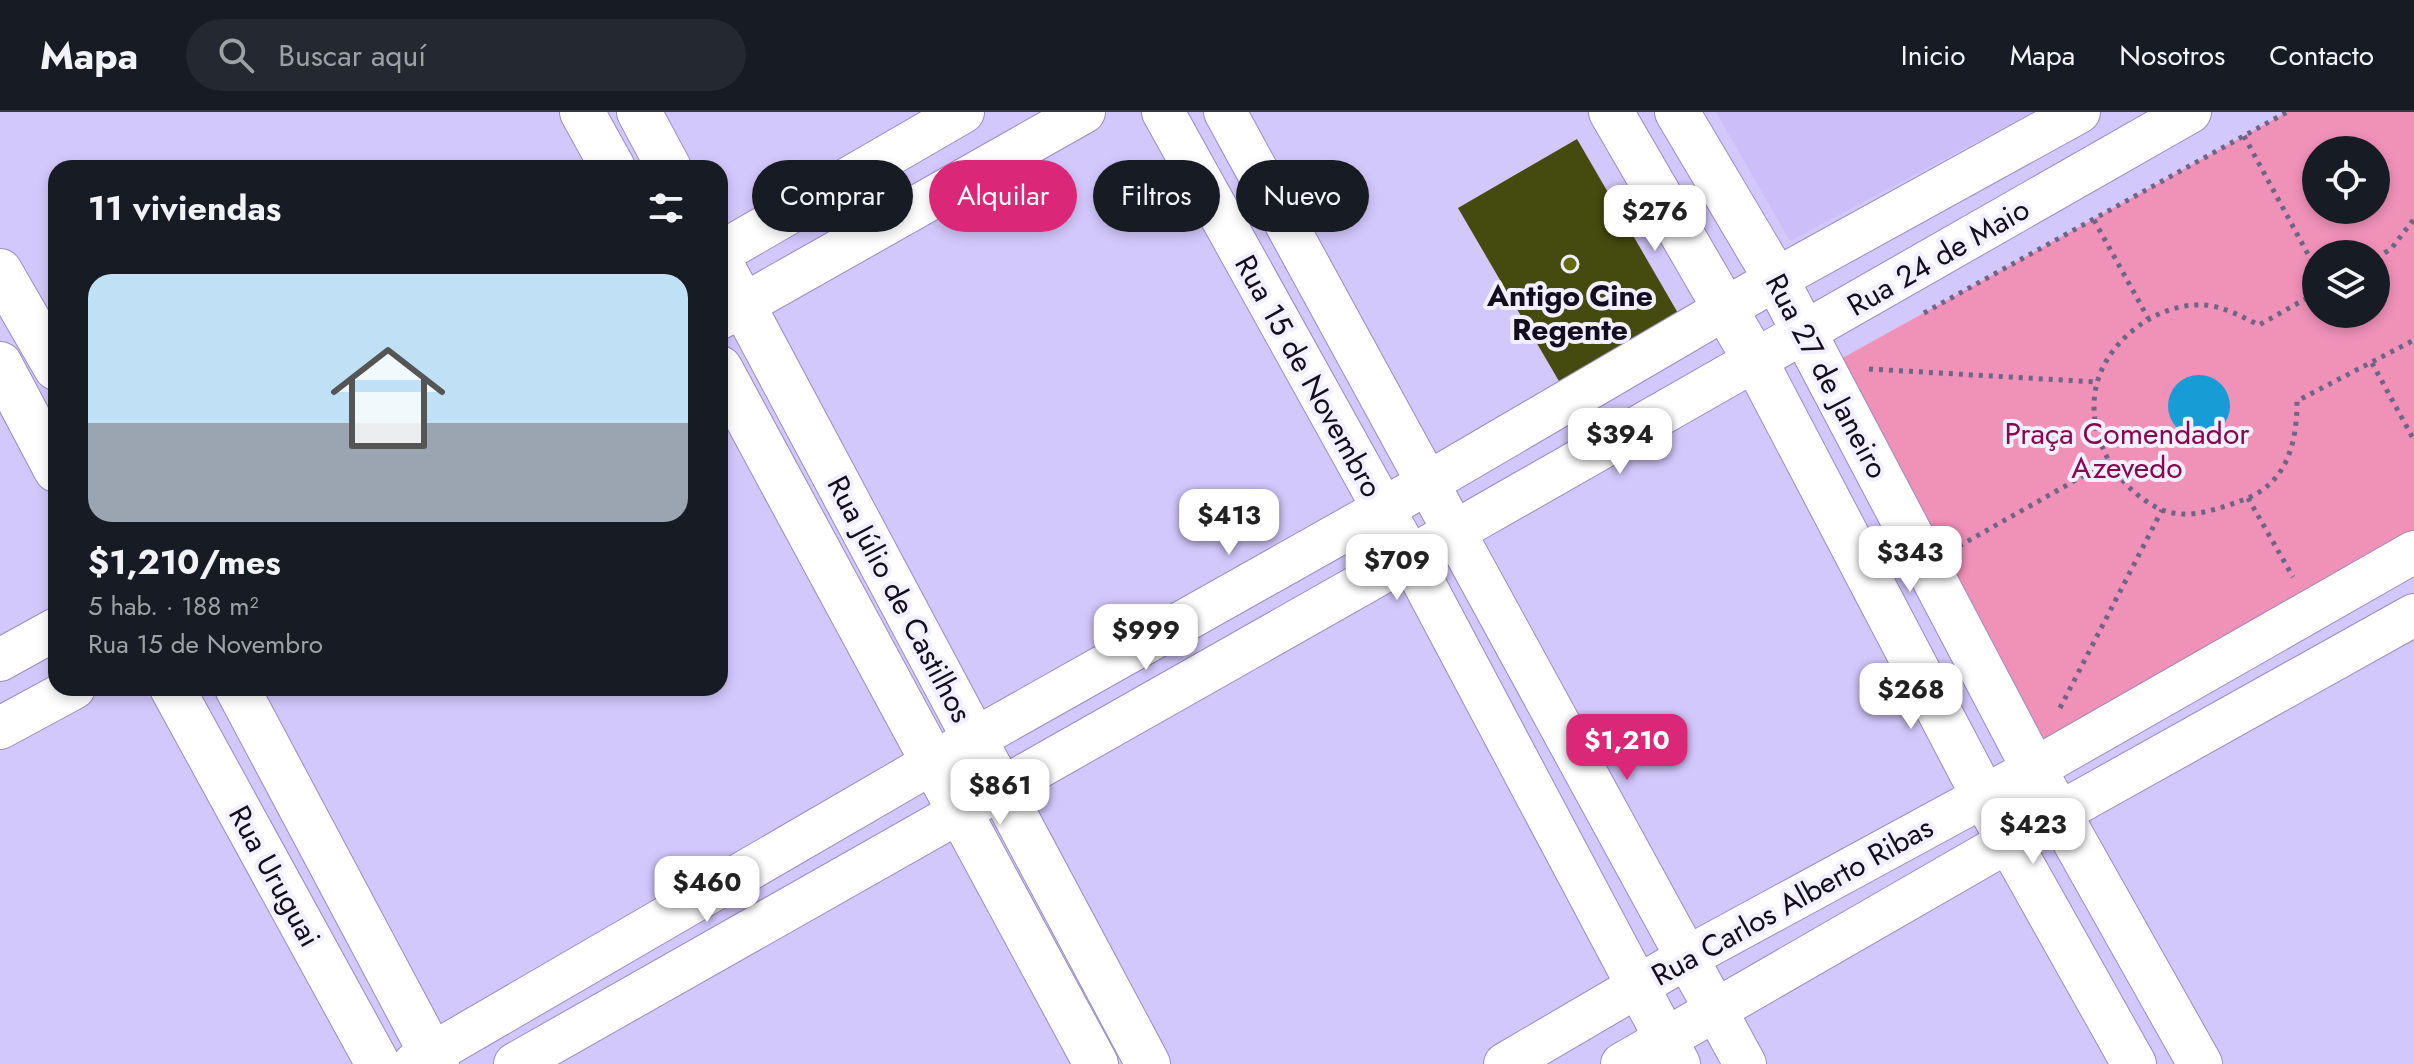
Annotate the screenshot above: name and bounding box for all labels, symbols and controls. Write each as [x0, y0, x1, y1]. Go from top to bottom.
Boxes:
search box [186, 19, 746, 91]
text: Mapa [40, 28, 138, 83]
icon: search [214, 33, 258, 77]
text: Buscar aquí [278, 34, 426, 77]
text: Inicio [1901, 35, 1966, 76]
text: Mapa [2010, 35, 2075, 76]
text: Nosotros [2119, 35, 2225, 76]
text: Contacto [2269, 35, 2374, 76]
map controls [2302, 136, 2390, 328]
button: locate [2302, 136, 2390, 224]
chip: Comprar [752, 160, 913, 232]
chip: Alquilar [929, 160, 1077, 232]
chip: Filtros [1093, 160, 1220, 232]
chip: Nuevo [1236, 160, 1369, 232]
text: 11 viviendas [88, 184, 281, 233]
pin: $276 [1608, 185, 1702, 253]
icon: filters [644, 186, 688, 230]
street label: Rua 24 de Maio [1839, 187, 2037, 327]
text: $276 [1622, 192, 1688, 230]
button: layers [2302, 240, 2390, 328]
street label: Rua 15 de Novembro [1224, 247, 1394, 505]
marker: Antigo Cine Regente [1561, 255, 1579, 273]
street label: Rua 27 de Janeiro [1755, 266, 1899, 486]
place label: Antigo Cine Regente [1486, 274, 1653, 351]
icon: home [316, 326, 460, 470]
pin: $394 [1573, 408, 1667, 476]
park label: Praça Comendador Azevedo [2004, 412, 2250, 489]
text: $394 [1586, 415, 1654, 453]
street label: Rua Júlio de Castilhos [817, 468, 983, 730]
pin: $413 [1182, 489, 1276, 557]
text: $413 [1197, 496, 1261, 534]
pin: $343 [1863, 526, 1957, 594]
text: $343 [1877, 533, 1943, 571]
pin: $709 [1350, 534, 1444, 602]
text: $1,210/mes [88, 538, 281, 587]
text: $709 [1364, 541, 1430, 579]
text: 5 hab. · 188 m² [88, 587, 259, 625]
pin: $999 [1099, 604, 1193, 672]
text: $999 [1112, 611, 1180, 649]
text: Rua 15 de Novembro [88, 625, 323, 663]
pin: $268 [1864, 663, 1958, 731]
text: $268 [1878, 670, 1944, 708]
pin: $1,210 [1562, 714, 1692, 782]
text: $1,210 [1584, 721, 1670, 759]
pin: $861 [953, 759, 1047, 827]
text: $861 [968, 766, 1032, 804]
street label: Rua Uruguai [218, 797, 332, 955]
pin: $423 [1986, 798, 2080, 866]
text: $423 [1999, 805, 2067, 843]
street label: Rua Carlos Alberto Ribas [1643, 806, 1941, 996]
pin: $460 [660, 856, 754, 924]
text: $460 [673, 863, 741, 901]

